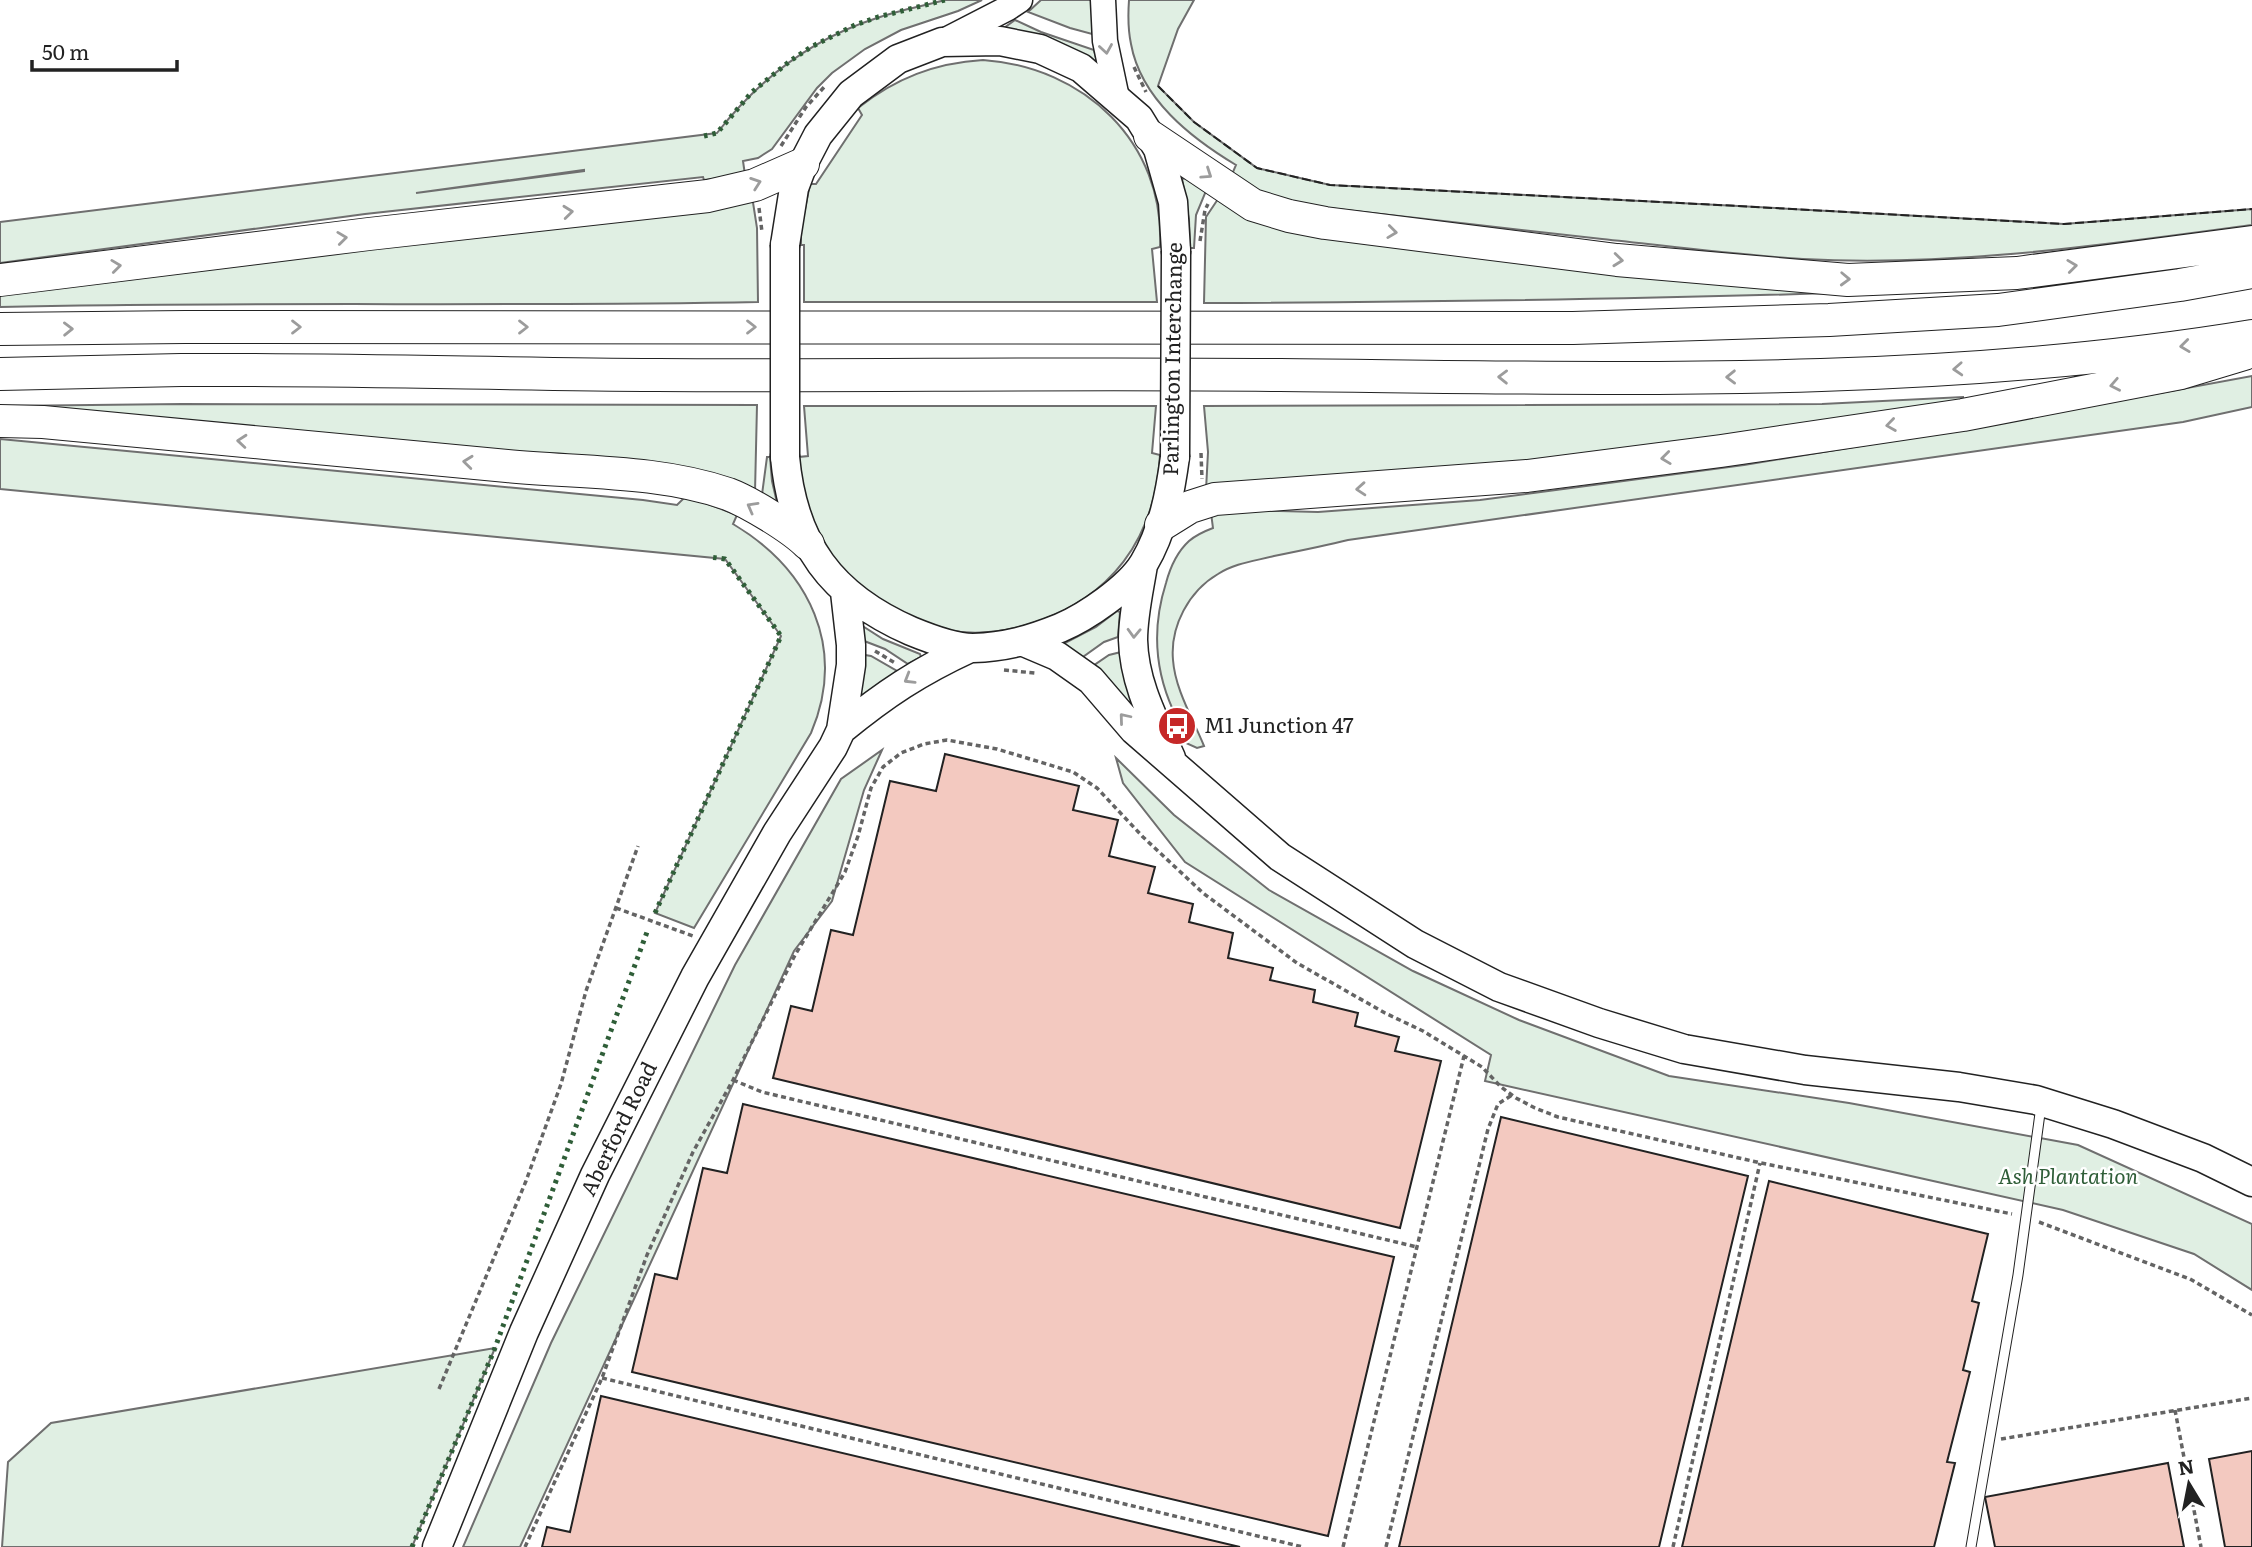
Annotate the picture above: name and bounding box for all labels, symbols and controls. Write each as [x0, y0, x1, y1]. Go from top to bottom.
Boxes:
scale bar [32, 28, 177, 72]
text: 50 m [42, 35, 89, 66]
one-way arrow [1098, 44, 1113, 55]
one-way arrow [1199, 165, 1212, 178]
one-way arrow [750, 177, 762, 191]
one-way arrow [562, 204, 574, 219]
one-way arrow [1386, 224, 1398, 239]
one-way arrow [336, 230, 348, 245]
street label: Parlington Interchange [1153, 242, 1188, 476]
one-way arrow [1612, 252, 1624, 267]
one-way arrow [2066, 258, 2077, 273]
one-way arrow [111, 259, 122, 274]
one-way arrow [1839, 272, 1850, 287]
one-way arrow [291, 319, 301, 335]
one-way arrow [518, 319, 529, 335]
one-way arrow [745, 320, 756, 335]
one-way arrow [63, 321, 74, 336]
one-way arrow [2179, 339, 2190, 354]
one-way arrow [1953, 361, 1964, 376]
one-way arrow [1725, 369, 1736, 384]
one-way arrow [1498, 370, 1509, 385]
one-way arrow [2109, 377, 2121, 392]
one-way arrow [1885, 417, 1897, 432]
one-way arrow [236, 434, 247, 449]
one-way arrow [1660, 450, 1671, 465]
one-way arrow [462, 455, 473, 470]
one-way arrow [1355, 481, 1366, 496]
one-way arrow [746, 502, 759, 515]
one-way arrow [1126, 628, 1141, 639]
one-way arrow [903, 671, 916, 684]
bus stop icon: M1 Junction 47 [1156, 705, 1198, 747]
place label: M1 Junction 47 [1204, 708, 1354, 739]
one-way arrow [1120, 714, 1132, 727]
street label: Aberford Road [571, 1055, 663, 1200]
park label: Ash Plantation [1998, 1159, 2139, 1190]
north arrow [2154, 1449, 2224, 1519]
text: N [2176, 1451, 2196, 1481]

